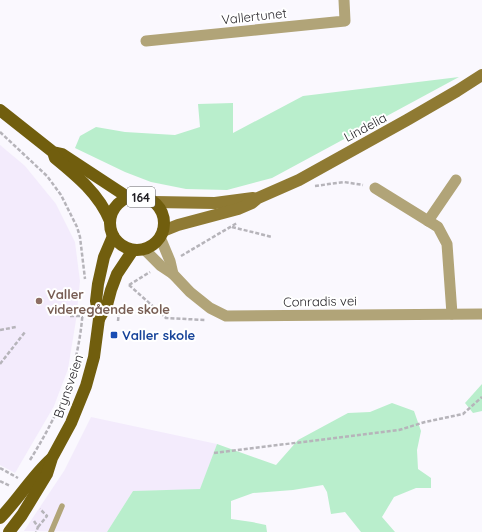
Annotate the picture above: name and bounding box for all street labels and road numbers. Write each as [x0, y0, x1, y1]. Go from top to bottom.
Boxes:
street label: Vallertunet [221, 5, 287, 27]
street label: Lindelia [341, 109, 389, 145]
road number: 164 [127, 187, 155, 207]
street label: Conradis vei [283, 292, 357, 310]
street label: Brynsveien [50, 352, 86, 420]

